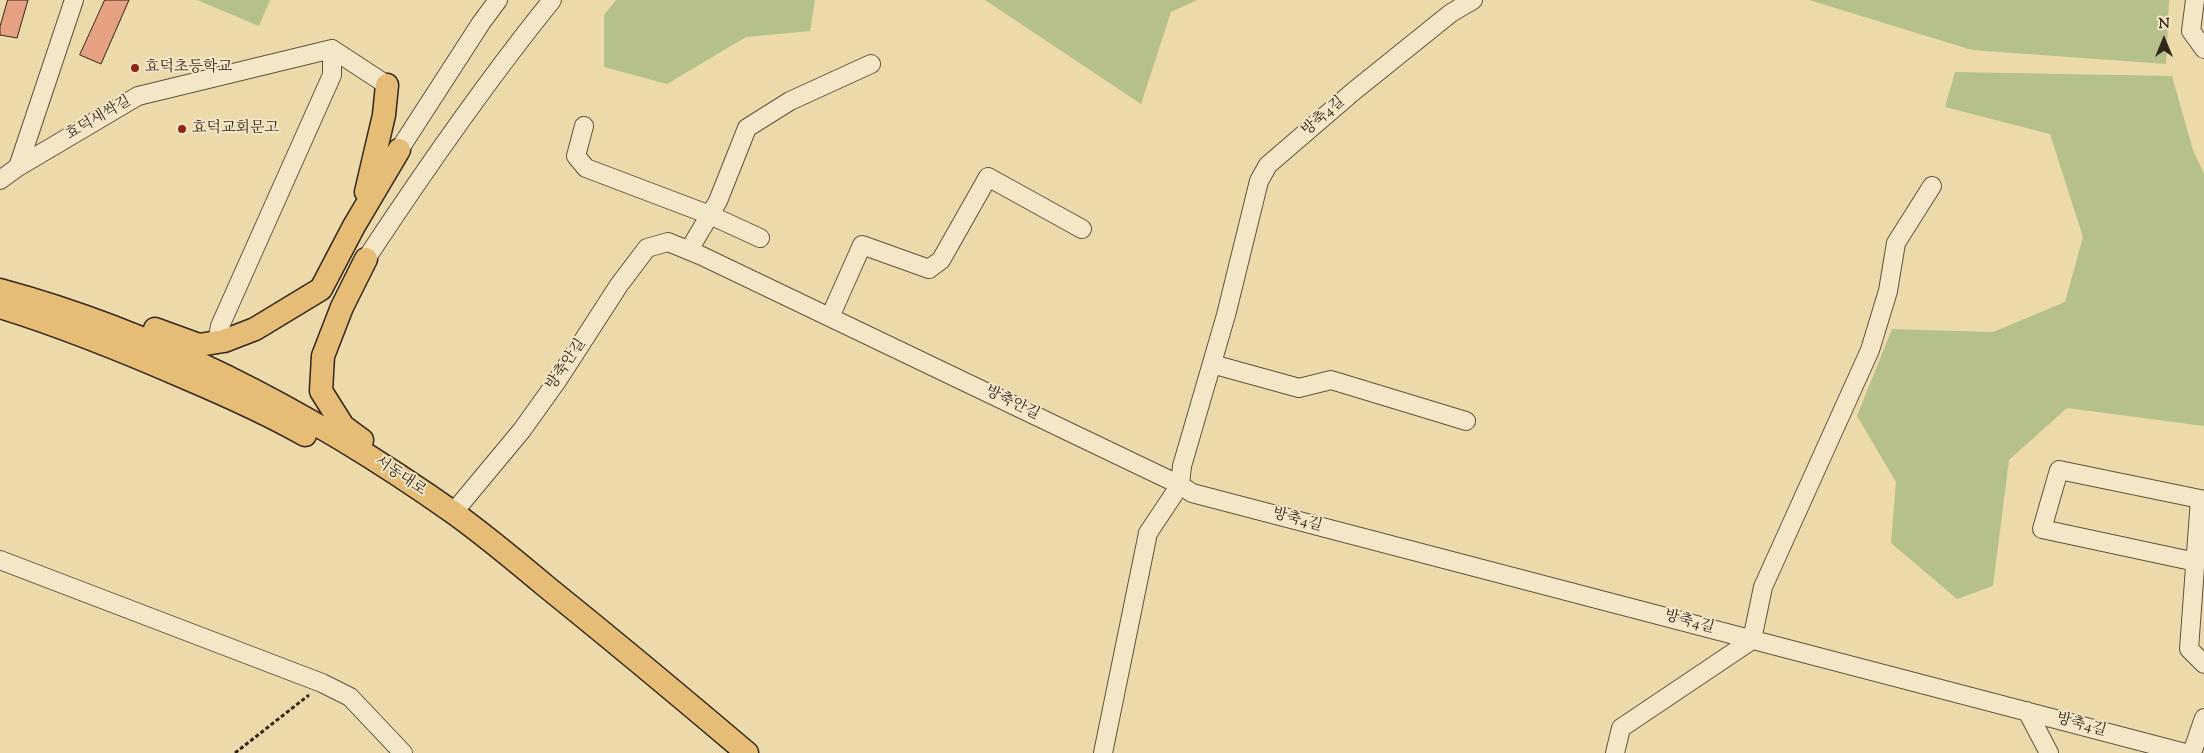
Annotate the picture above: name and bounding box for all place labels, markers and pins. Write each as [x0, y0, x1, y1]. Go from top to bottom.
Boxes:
place label: 효덕초등학교 [145, 59, 232, 77]
marker: 효덕초등학교 [129, 62, 141, 74]
place label: 효덕교회문고 [192, 120, 279, 138]
marker: 효덕교회문고 [176, 123, 188, 135]

